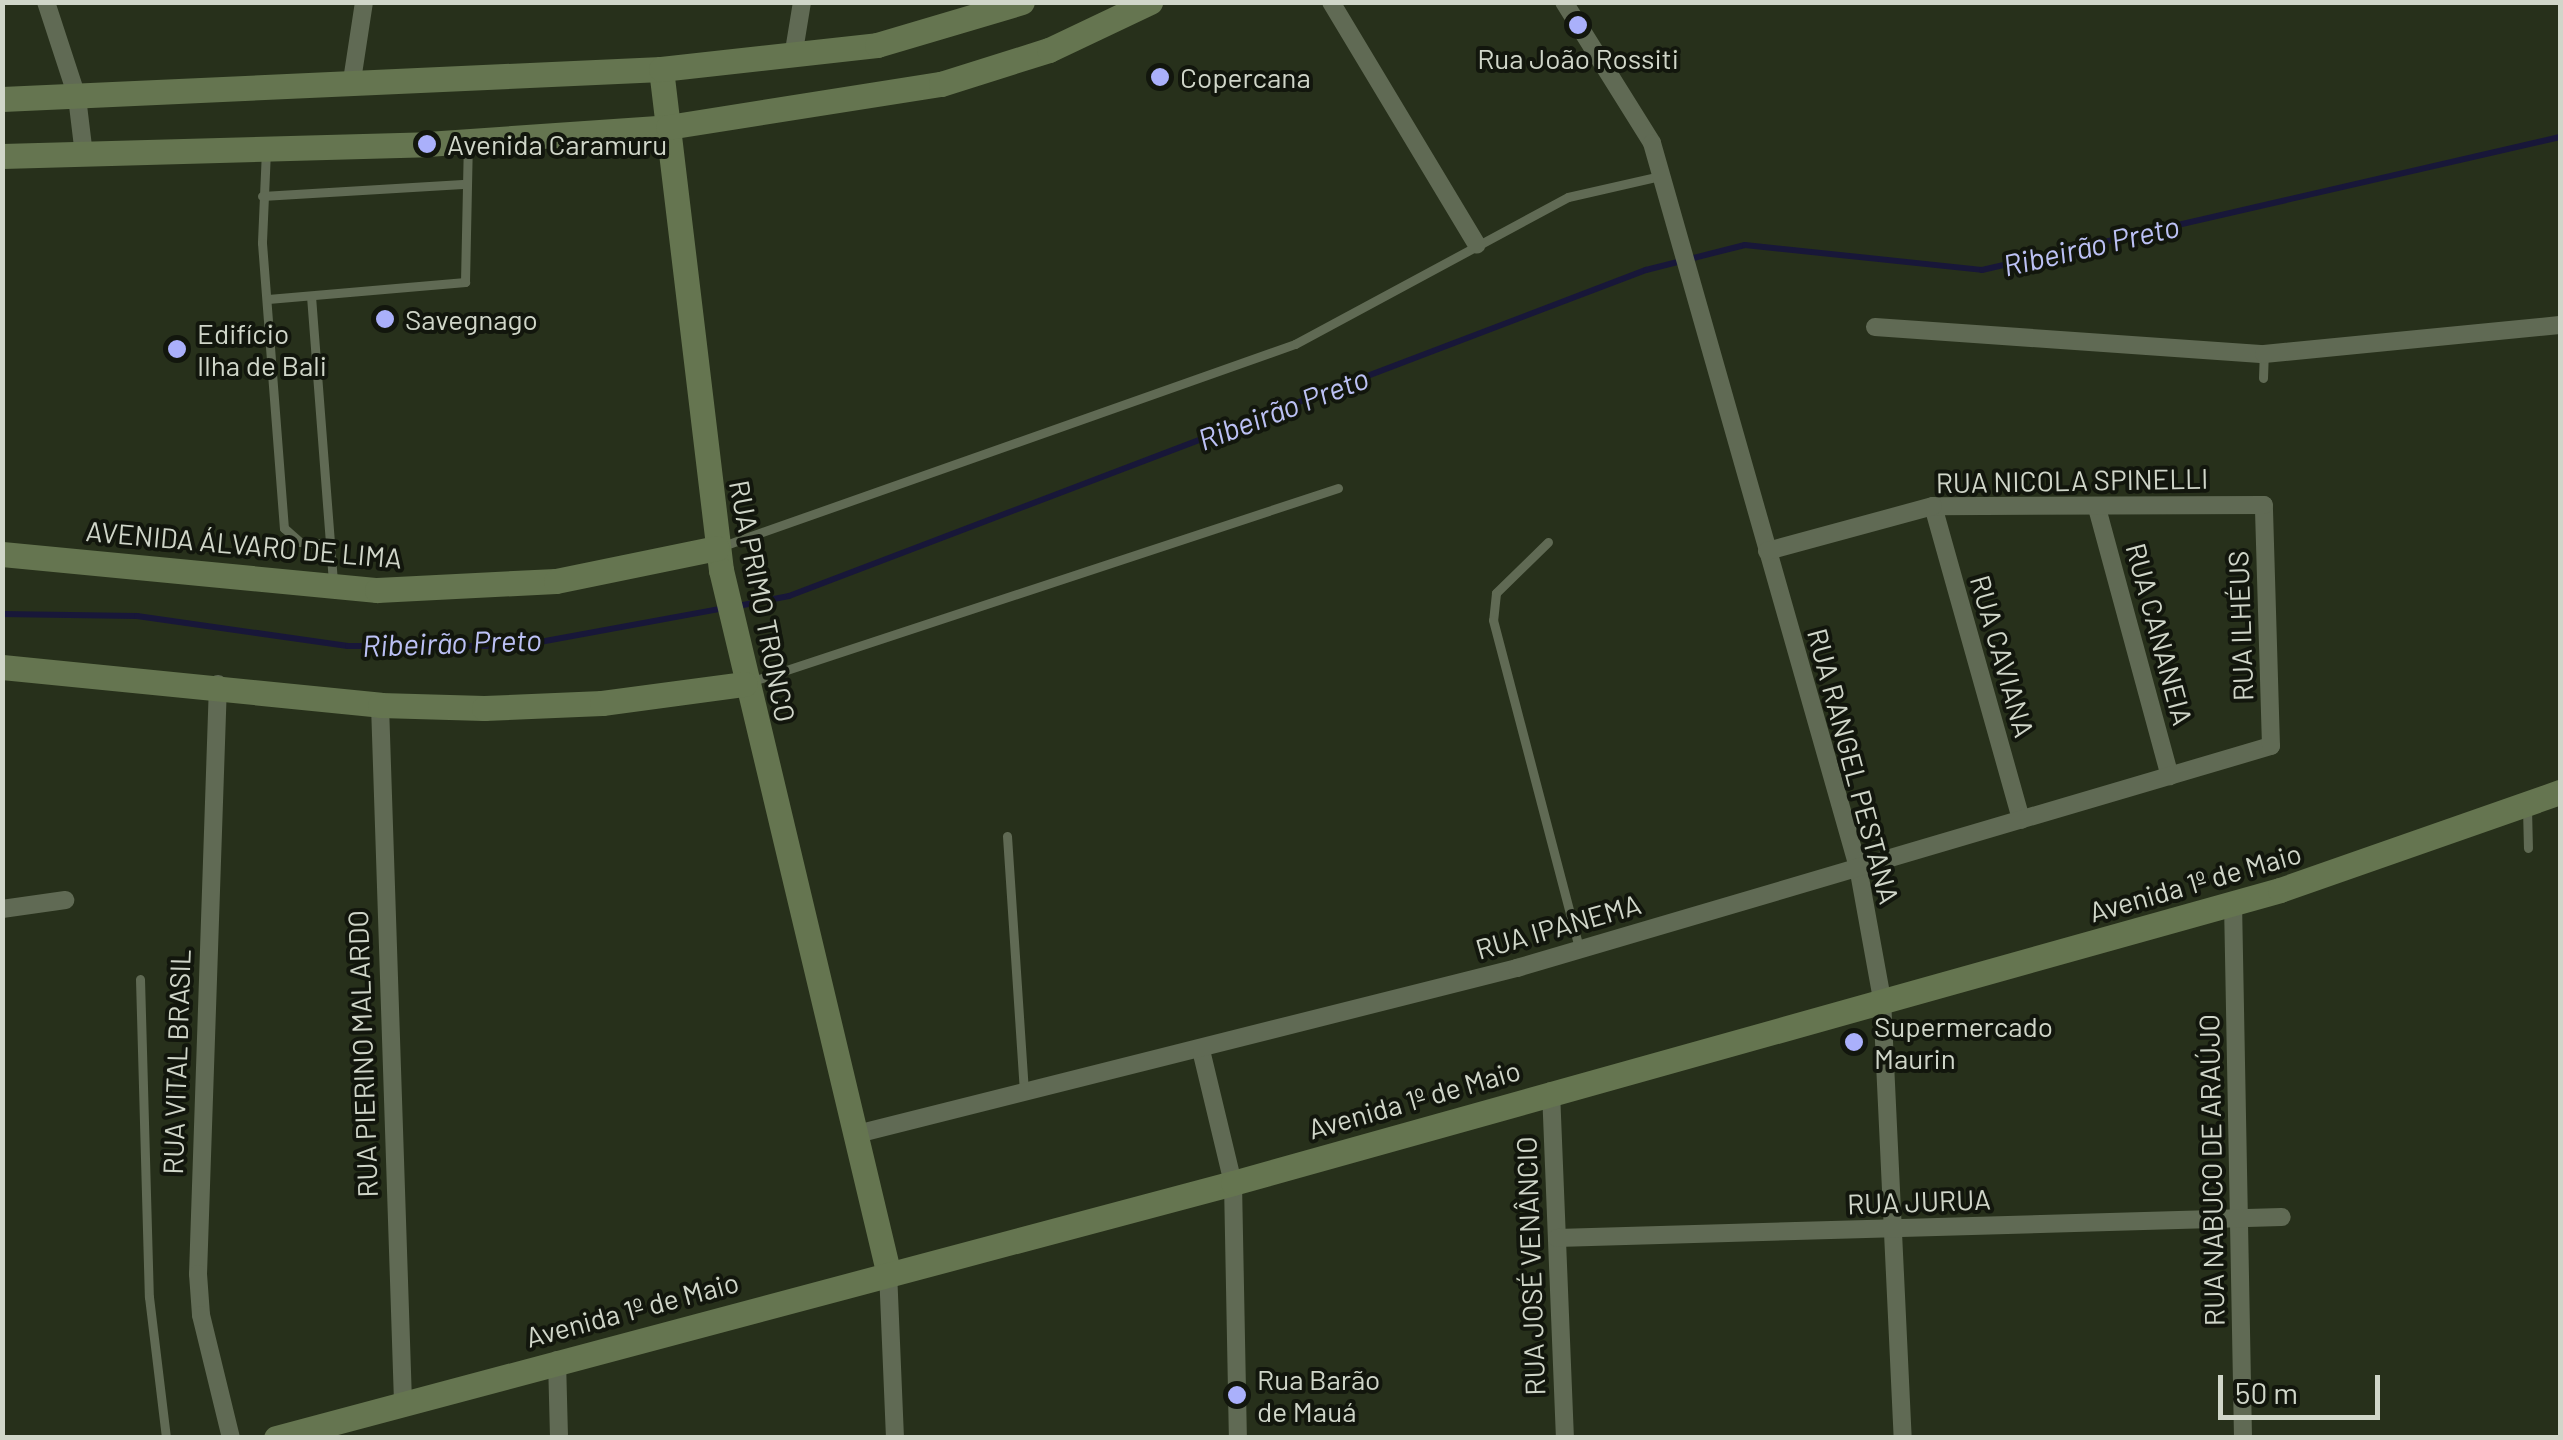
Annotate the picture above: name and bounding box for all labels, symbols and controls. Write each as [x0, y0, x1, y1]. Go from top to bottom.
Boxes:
marker: Rua João Rossiti [1567, 14, 1589, 36]
place label: Rua João Rossiti [1477, 41, 1679, 75]
place label: Copercana [1180, 60, 1311, 94]
marker: Copercana [1149, 66, 1171, 88]
place label: Avenida Caramuru [447, 127, 667, 161]
marker: Avenida Caramuru [416, 133, 438, 155]
water label: Ribeirão Preto [1999, 207, 2183, 283]
place label: Savegnago [405, 302, 538, 336]
marker: Savegnago [374, 308, 396, 330]
place label: Edifício Ilha de Bali [197, 316, 327, 382]
marker: Edifício Ilha de Bali [166, 338, 188, 360]
water label: Ribeirão Preto [1193, 359, 1373, 457]
street label: RUA NICOLA SPINELLI [1935, 461, 2209, 499]
street label: RUA PRIMO TRONCO [723, 477, 803, 725]
street label: AVENIDA ÁLVARO DE LIMA [85, 513, 403, 575]
street label: RUA CANANEIA [2120, 539, 2200, 729]
street label: RUA ILHÉUS [2221, 550, 2259, 702]
street label: RUA CAVIANA [1964, 571, 2042, 741]
water label: Ribeirão Preto [362, 621, 542, 663]
street label: RUA RANGEL PESTANA [1801, 625, 1907, 907]
street label: Avenida 1º de Maio [2085, 836, 2305, 928]
street label: RUA IPANEMA [1472, 886, 1644, 966]
street label: RUA PIERINO MALARDO [340, 910, 384, 1198]
street label: RUA VITAL BRASIL [155, 949, 197, 1175]
place label: Supermercado Maurin [1874, 1009, 2053, 1075]
street label: RUA NABUCO DE ARAÚJO [2191, 1014, 2231, 1326]
marker: Supermercado Maurin [1843, 1031, 1865, 1053]
street label: Avenida 1º de Maio [1304, 1053, 1524, 1145]
street label: RUA JOSÉ VENÂNCIO [1509, 1136, 1551, 1396]
street label: RUA JURUA [1846, 1182, 1992, 1220]
street label: Avenida 1º de Maio [522, 1264, 742, 1354]
scale bar [2223, 1355, 2386, 1417]
place label: Rua Barão de Mauá [1257, 1362, 1380, 1428]
text: 50 m [2235, 1374, 2298, 1410]
marker: Rua Barão de Mauá [1226, 1384, 1248, 1406]

